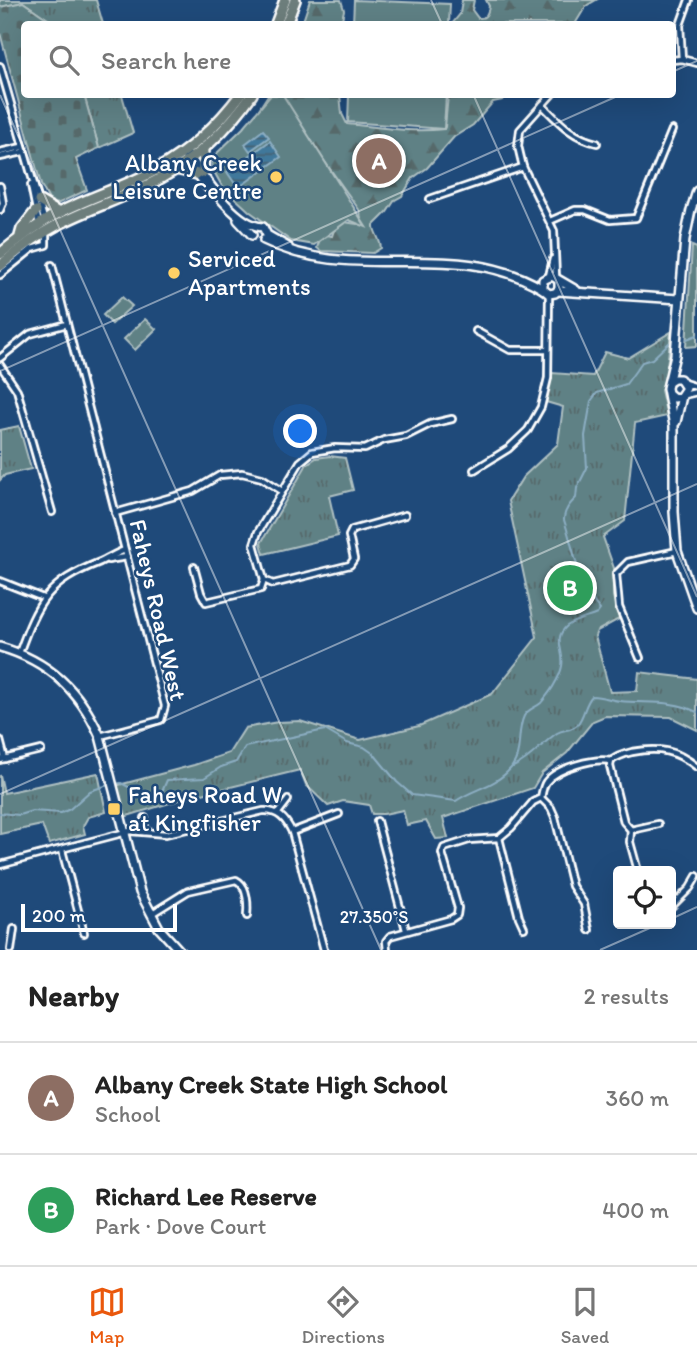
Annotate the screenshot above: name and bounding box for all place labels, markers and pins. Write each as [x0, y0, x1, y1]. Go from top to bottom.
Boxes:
pin: A [356, 135, 402, 187]
place label: Albany Creek Leisure Centre [112, 148, 263, 205]
marker: Albany Creek Leisure Centre [268, 169, 284, 185]
place label: Serviced Apartments [188, 244, 311, 301]
marker: Serviced Apartments [166, 265, 182, 281]
pin: B [547, 562, 593, 614]
place label: Faheys Road W at Kingfisher [128, 780, 282, 837]
marker: Faheys Road W at Kingfisher [106, 801, 122, 817]

